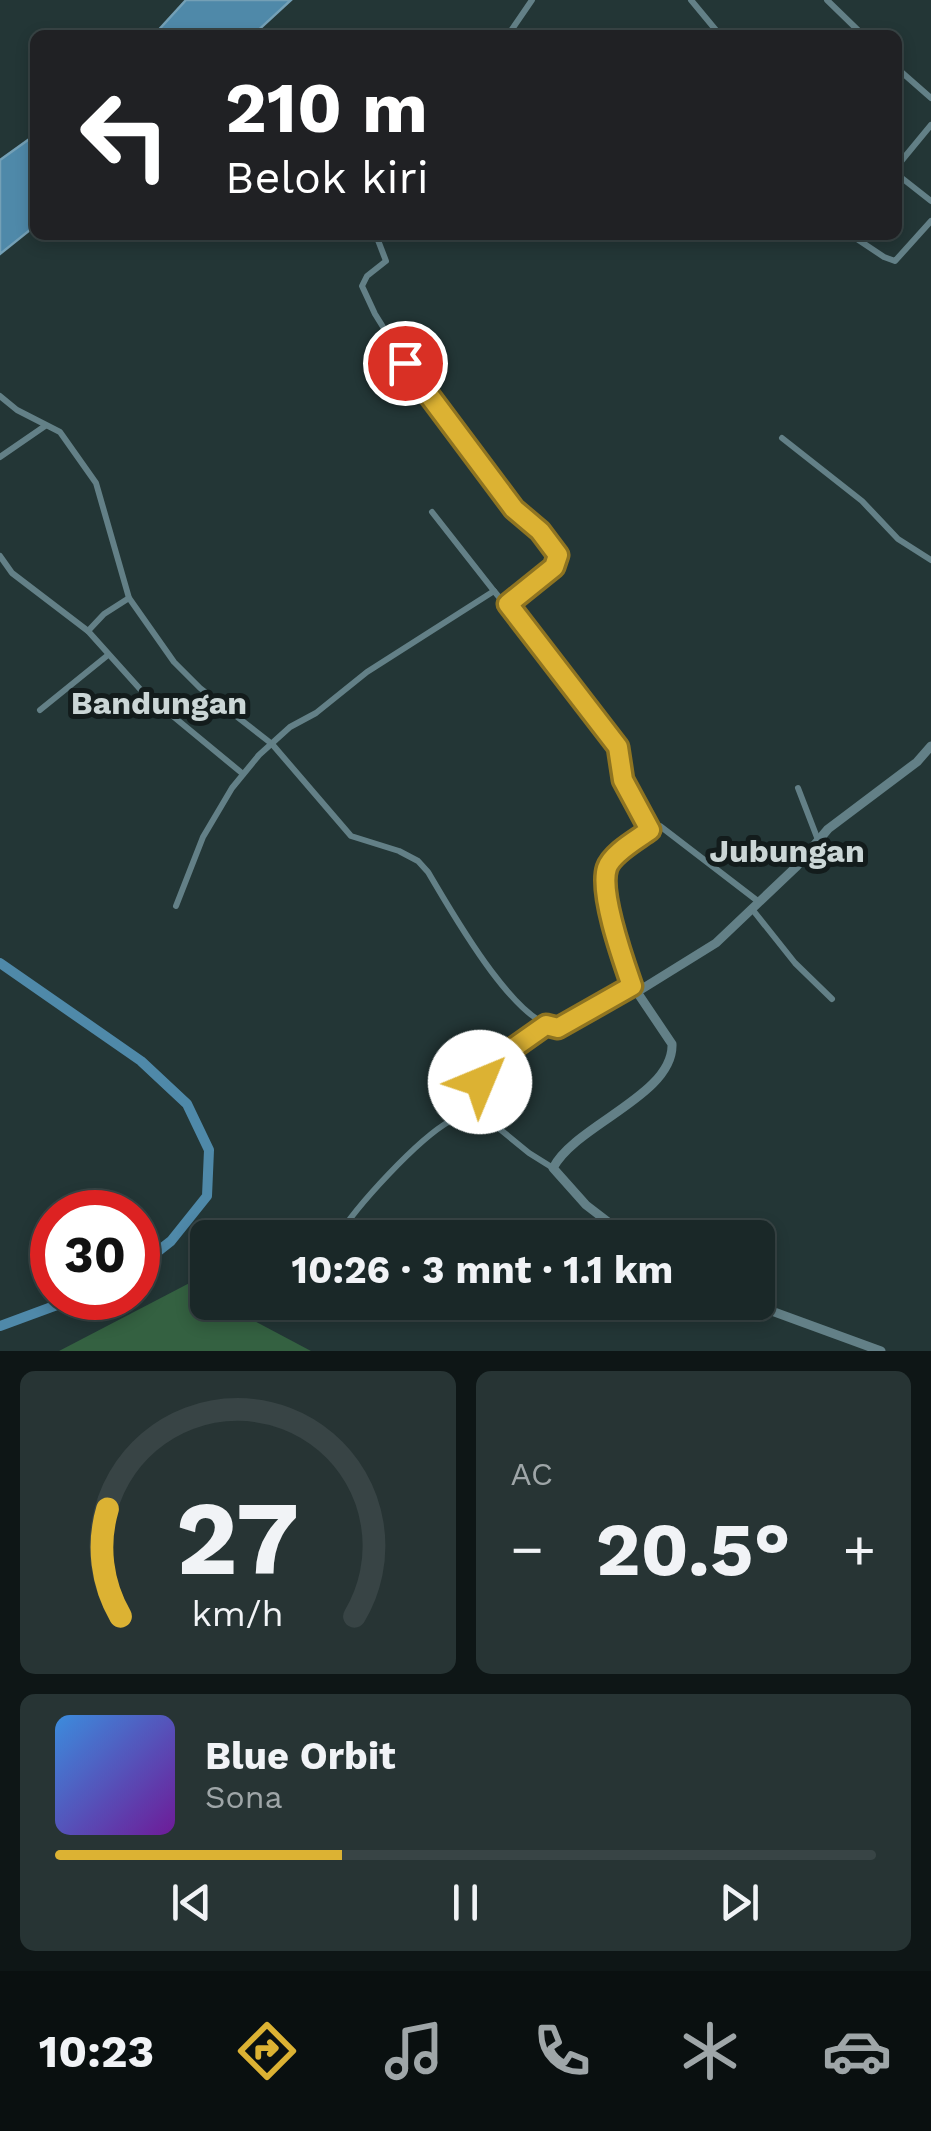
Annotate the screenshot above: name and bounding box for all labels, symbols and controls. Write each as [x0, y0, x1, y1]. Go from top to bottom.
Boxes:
text: 210 m [225, 67, 428, 149]
icon: left [60, 70, 190, 200]
text: Belok kiri [225, 151, 429, 204]
pin [363, 321, 448, 406]
icon: arrive [378, 336, 433, 391]
district label: Bandungan [71, 684, 247, 722]
district label: Jubungan [709, 832, 865, 870]
position arrow [428, 1030, 532, 1134]
speed limit sign: 30 [30, 1190, 160, 1320]
text: 10:26 · 3 mnt · 1.1 km [292, 1248, 673, 1292]
text: AC [511, 1455, 553, 1493]
text: 27 [176, 1477, 299, 1599]
text: 20.5° [596, 1505, 791, 1593]
text: − [511, 1517, 544, 1581]
text: + [843, 1517, 876, 1581]
text: km/h [192, 1593, 284, 1635]
text: Blue Orbit [205, 1734, 396, 1778]
text: Sona [205, 1778, 283, 1816]
icon: previous [164, 1875, 219, 1930]
icon: pause [438, 1875, 493, 1930]
icon: next [712, 1875, 767, 1930]
icon: directions [232, 2016, 302, 2086]
icon: music [379, 2016, 449, 2086]
icon: phone [527, 2016, 597, 2086]
icon: climate [675, 2016, 745, 2086]
icon: car [822, 2016, 892, 2086]
text: 10:23 [39, 2025, 154, 2078]

